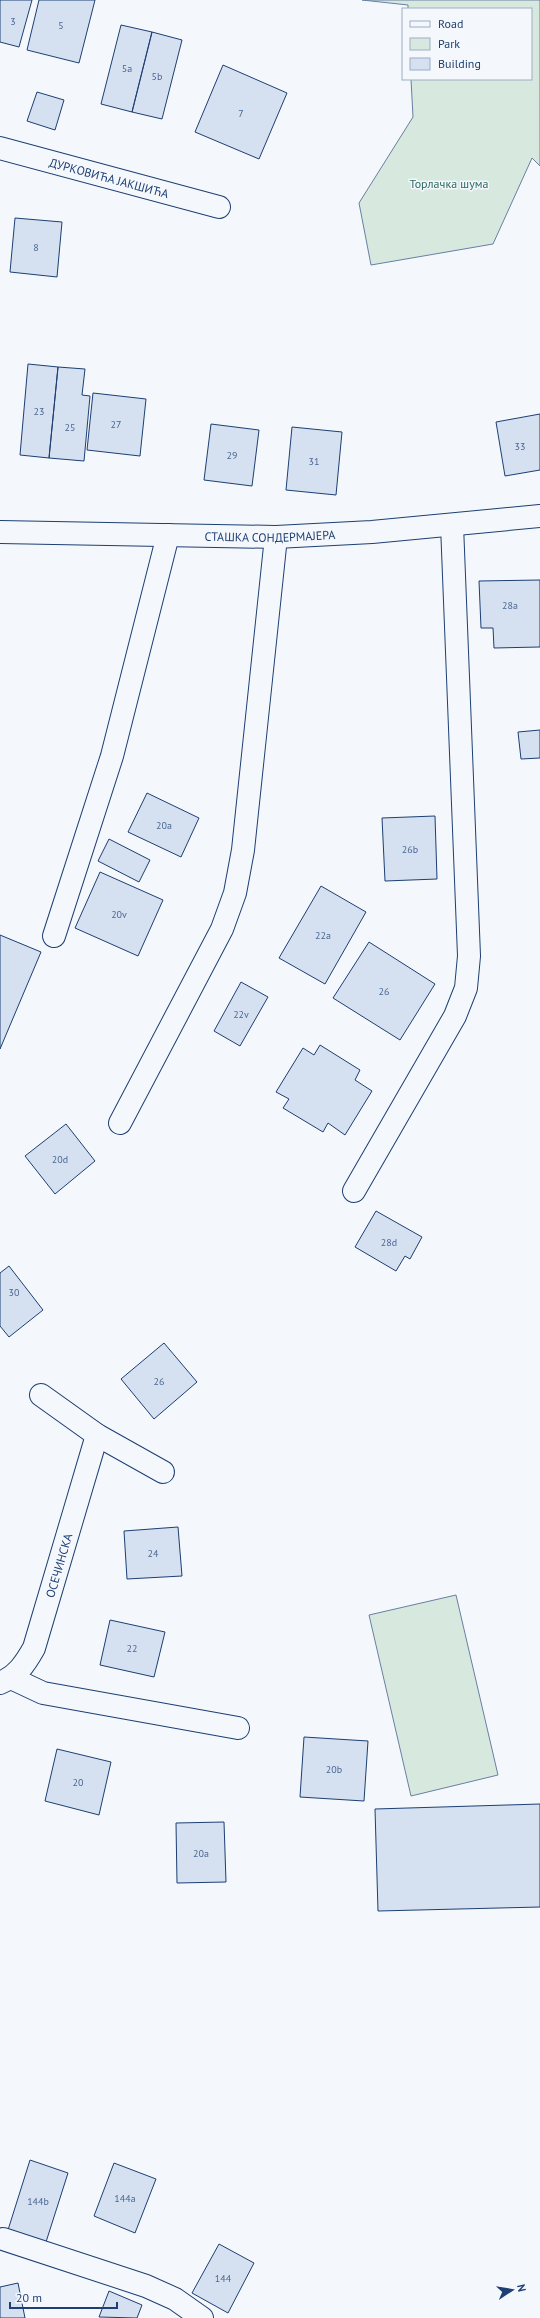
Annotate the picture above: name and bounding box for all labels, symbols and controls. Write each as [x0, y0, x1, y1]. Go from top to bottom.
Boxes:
legend [402, 8, 532, 80]
house number: 3 [10, 15, 16, 28]
text: Road [438, 16, 463, 31]
house number: 5 [58, 19, 64, 32]
text: Park [438, 36, 460, 51]
text: Building [438, 56, 481, 71]
house number: 5a [122, 62, 132, 75]
house number: 5b [152, 70, 162, 83]
house number: 7 [238, 107, 244, 120]
street label: ДУРКОВИЋА ЈАКШИЋА [48, 154, 170, 201]
park label: Торлачка шума [410, 176, 488, 191]
house number: 8 [33, 241, 39, 254]
house number: 23 [34, 405, 44, 418]
house number: 27 [111, 418, 121, 431]
house number: 25 [65, 421, 75, 434]
house number: 33 [515, 440, 525, 453]
house number: 29 [227, 449, 237, 462]
house number: 31 [309, 455, 319, 468]
street label: СТАШКА СОНДЕРМАЈЕРА [204, 526, 336, 545]
house number: 28a [502, 599, 518, 612]
house number: 20a [156, 819, 172, 832]
house number: 26b [402, 843, 418, 856]
house number: 20v [111, 908, 127, 921]
house number: 22a [315, 929, 331, 942]
house number: 26 [379, 985, 389, 998]
house number: 22v [233, 1008, 249, 1021]
house number: 20d [52, 1153, 68, 1166]
house number: 28d [381, 1236, 397, 1249]
house number: 30 [9, 1286, 20, 1299]
house number: 26 [154, 1375, 164, 1388]
street label: ОСЕЧИНСКА [42, 1531, 75, 1599]
house number: 24 [148, 1547, 159, 1560]
house number: 22 [127, 1642, 137, 1655]
house number: 20b [326, 1763, 342, 1776]
house number: 20 [73, 1776, 84, 1789]
house number: 20a [193, 1847, 209, 1860]
house number: 144a [114, 2192, 136, 2205]
house number: 144b [27, 2195, 49, 2208]
north arrow [492, 2270, 532, 2310]
house number: 144 [215, 2272, 232, 2285]
text: N [514, 2283, 529, 2293]
scale bar [10, 2284, 117, 2310]
text: 20 m [16, 2290, 42, 2305]

